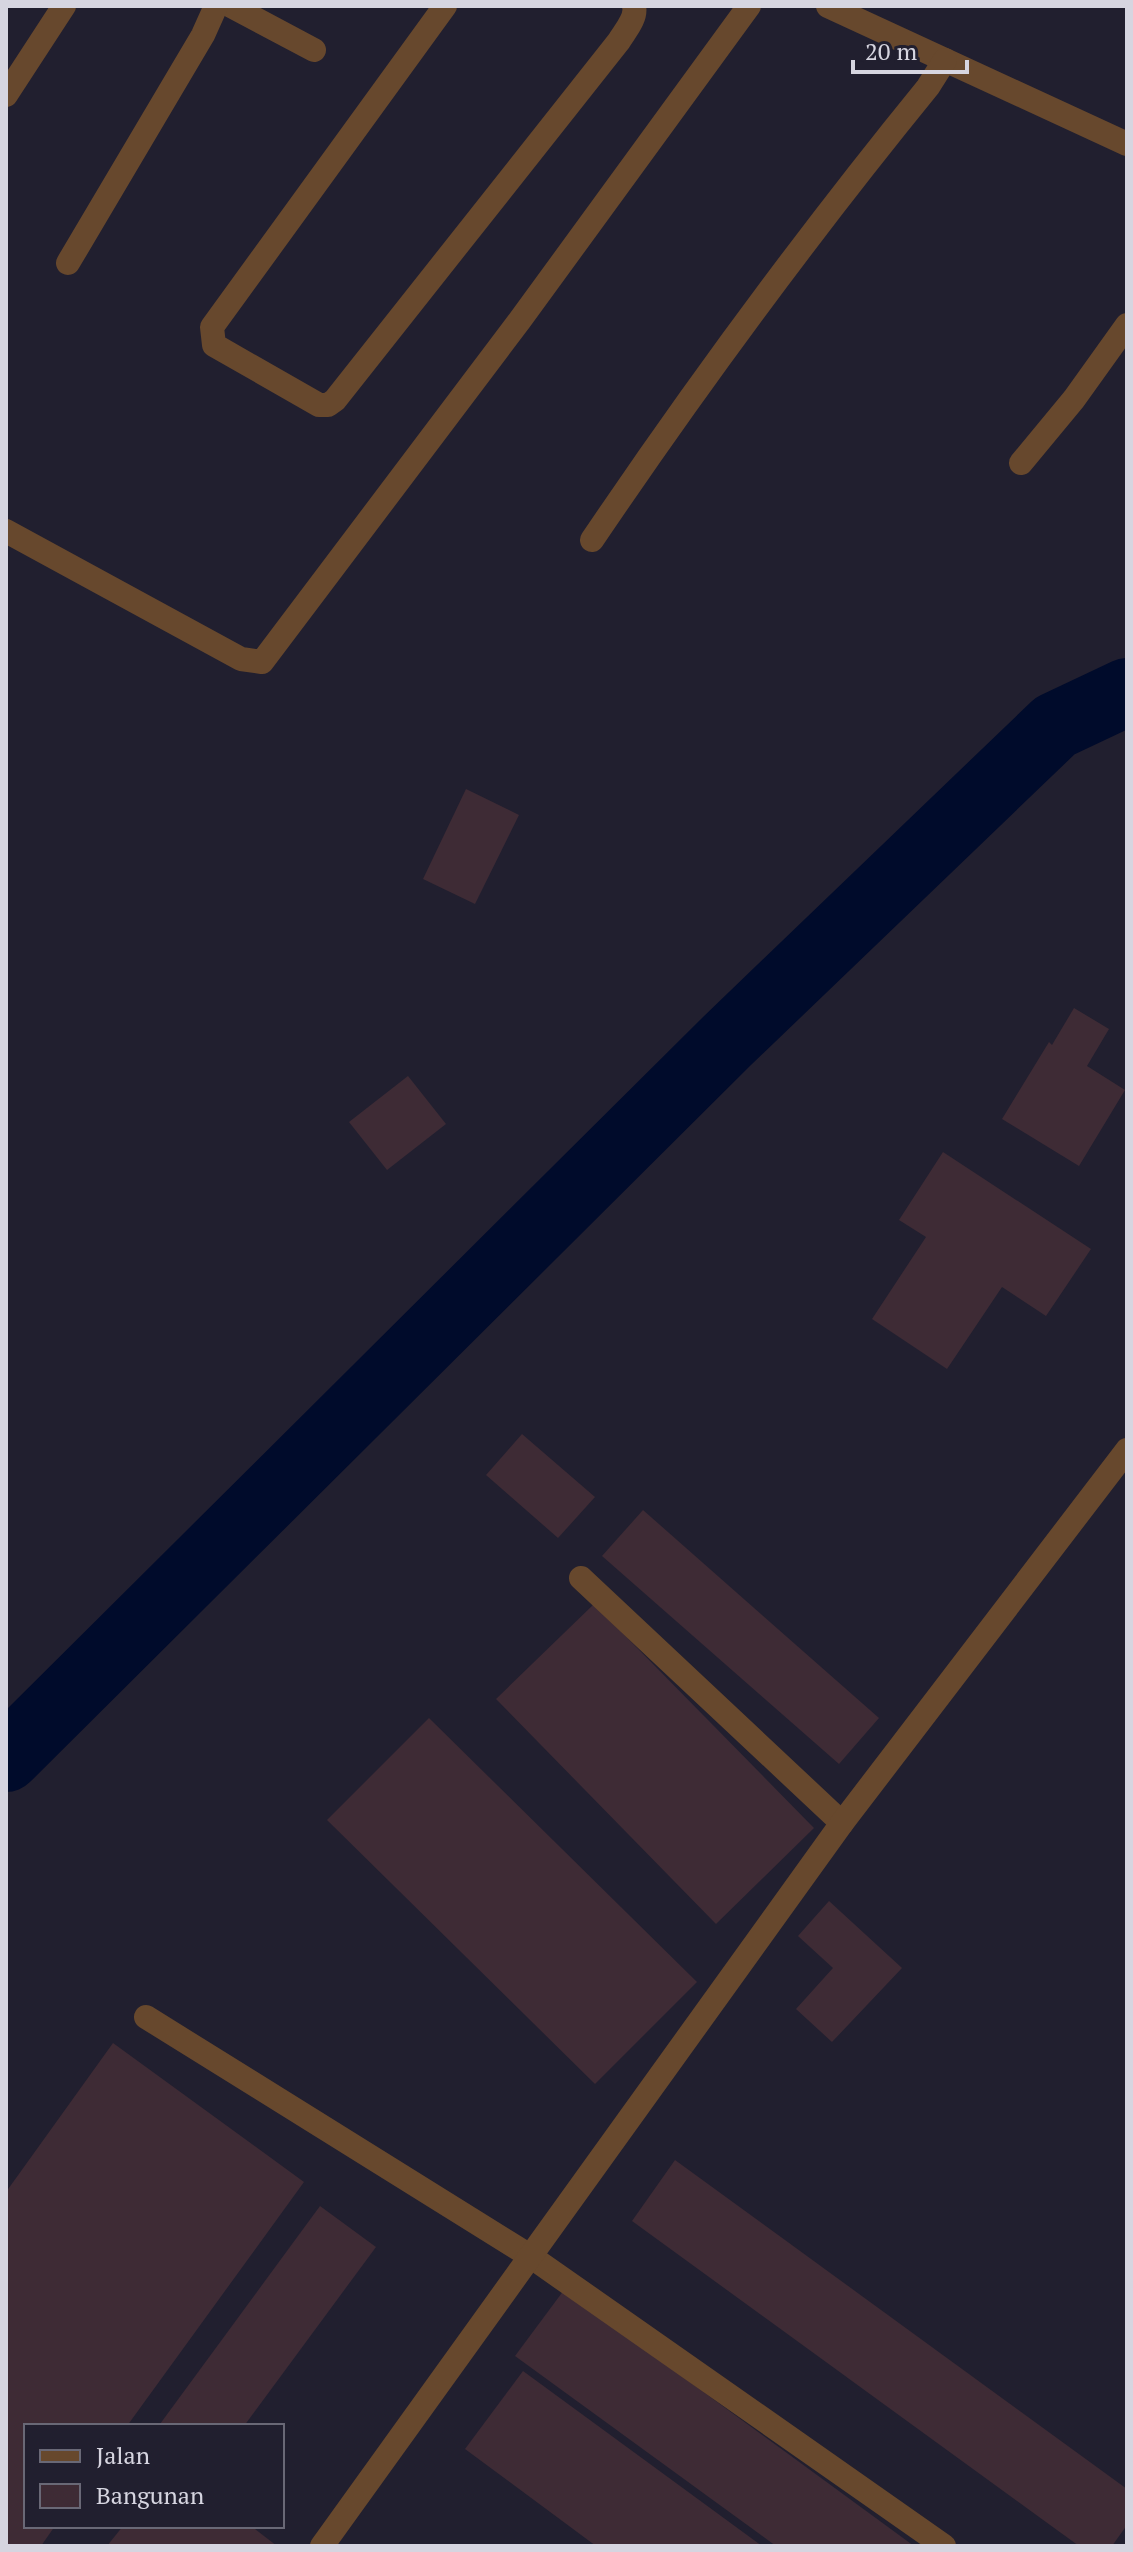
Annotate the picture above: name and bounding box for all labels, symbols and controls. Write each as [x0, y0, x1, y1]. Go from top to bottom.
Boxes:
scale bar [853, 24, 967, 74]
text: 20 m [865, 35, 917, 67]
legend [24, 2424, 284, 2528]
text: Jalan [96, 2439, 150, 2471]
text: Bangunan [96, 2479, 204, 2511]

